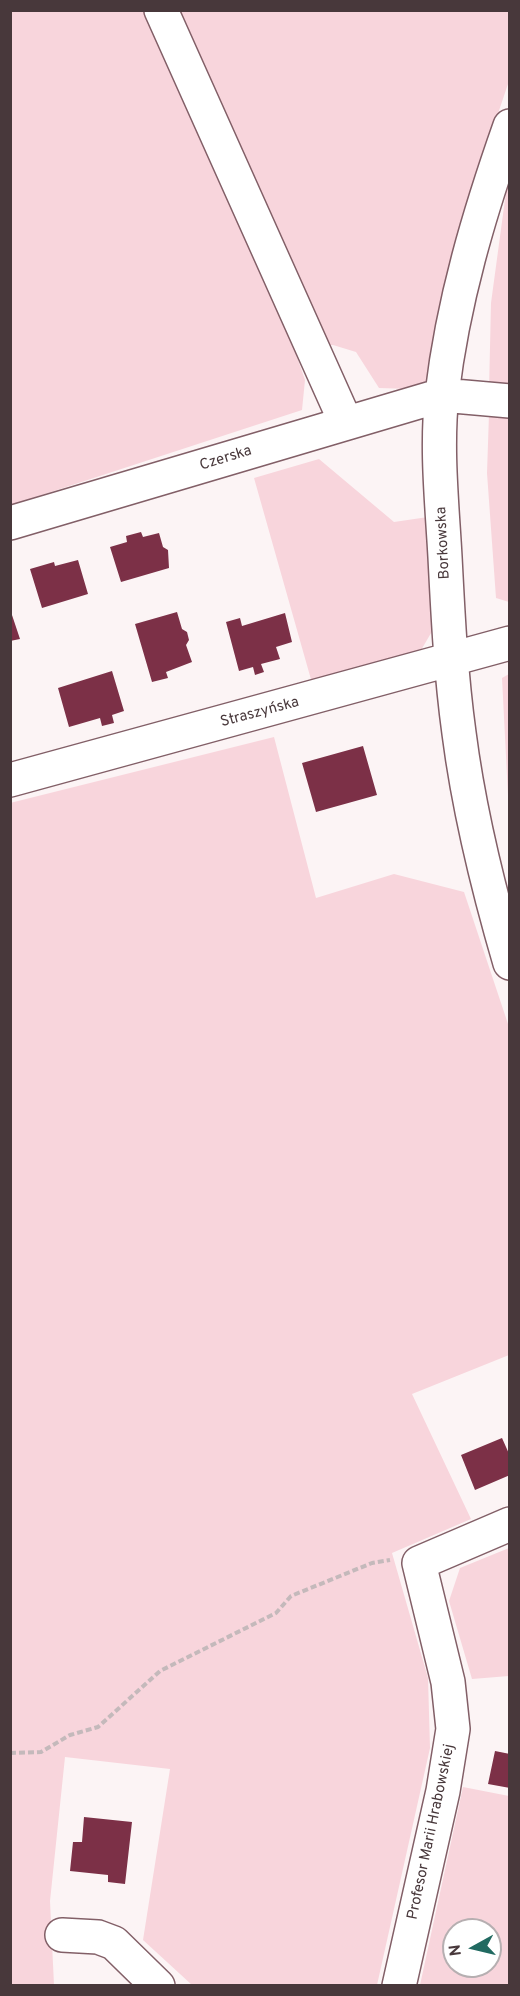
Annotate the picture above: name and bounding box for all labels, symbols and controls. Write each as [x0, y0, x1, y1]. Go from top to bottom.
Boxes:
street label: Czerska [198, 443, 254, 475]
street label: Borkowska [433, 506, 455, 580]
street label: Straszyńska [219, 694, 301, 732]
street label: Profesor Marii Hrabowskiej [405, 1743, 459, 1921]
north arrow [442, 1918, 502, 1978]
text: N [445, 1943, 467, 1957]

